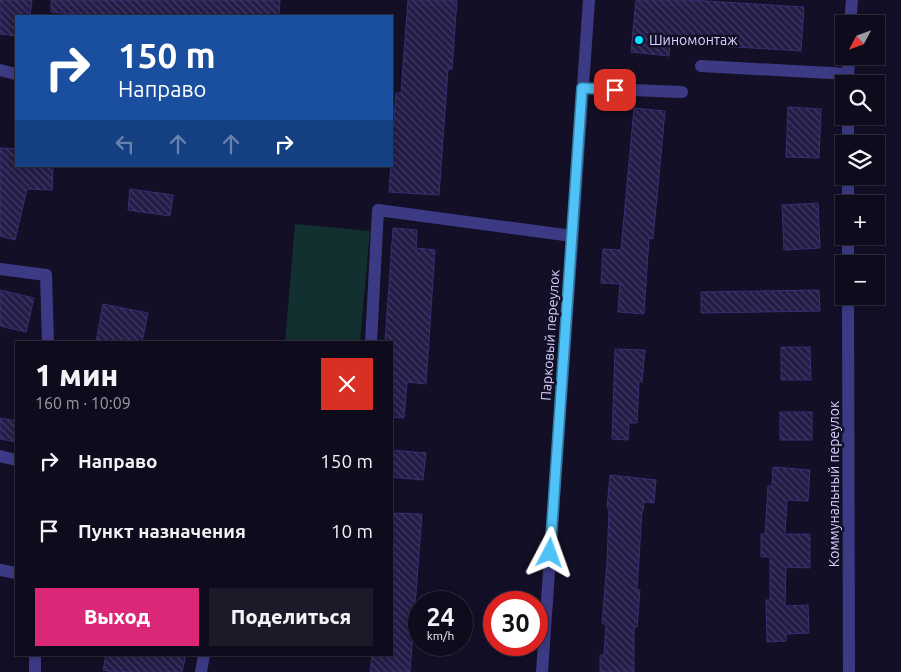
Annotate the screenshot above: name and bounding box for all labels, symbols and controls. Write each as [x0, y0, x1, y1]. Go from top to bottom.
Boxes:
north arrow [835, 15, 885, 65]
map controls [835, 15, 885, 305]
place label: Шиномонтаж [649, 32, 738, 48]
marker: Шиномонтаж [633, 34, 645, 46]
icon: right [35, 35, 100, 100]
text: 150 m [118, 35, 216, 75]
pin [594, 69, 636, 111]
button: search [835, 75, 885, 125]
text: Направо [118, 76, 206, 101]
icon: arrive [601, 76, 629, 104]
icon: left [111, 130, 139, 158]
icon: ahead [164, 130, 192, 158]
icon: ahead [217, 130, 245, 158]
icon: right [270, 130, 298, 158]
button: layers [835, 135, 885, 185]
button: + [835, 195, 885, 245]
button: − [835, 255, 885, 305]
street label: Парковый переулок [537, 269, 563, 401]
text: 1 мин [35, 358, 118, 392]
button: close [321, 358, 373, 410]
text: 160 m · 10:09 [35, 394, 131, 412]
street label: Коммунальный переулок [826, 401, 842, 567]
icon: right [35, 447, 63, 475]
text: Направо [78, 450, 158, 472]
text: 150 m [320, 450, 373, 472]
icon: arrive [35, 517, 63, 545]
text: Пункт назначения [78, 520, 246, 542]
text: 10 m [331, 520, 373, 542]
position arrow [523, 526, 575, 578]
button: Выход [35, 588, 199, 646]
button: Поделиться [209, 588, 373, 646]
speed limit sign: 30 [483, 591, 548, 656]
text: 24 [426, 603, 455, 631]
text: km/h [427, 629, 454, 642]

